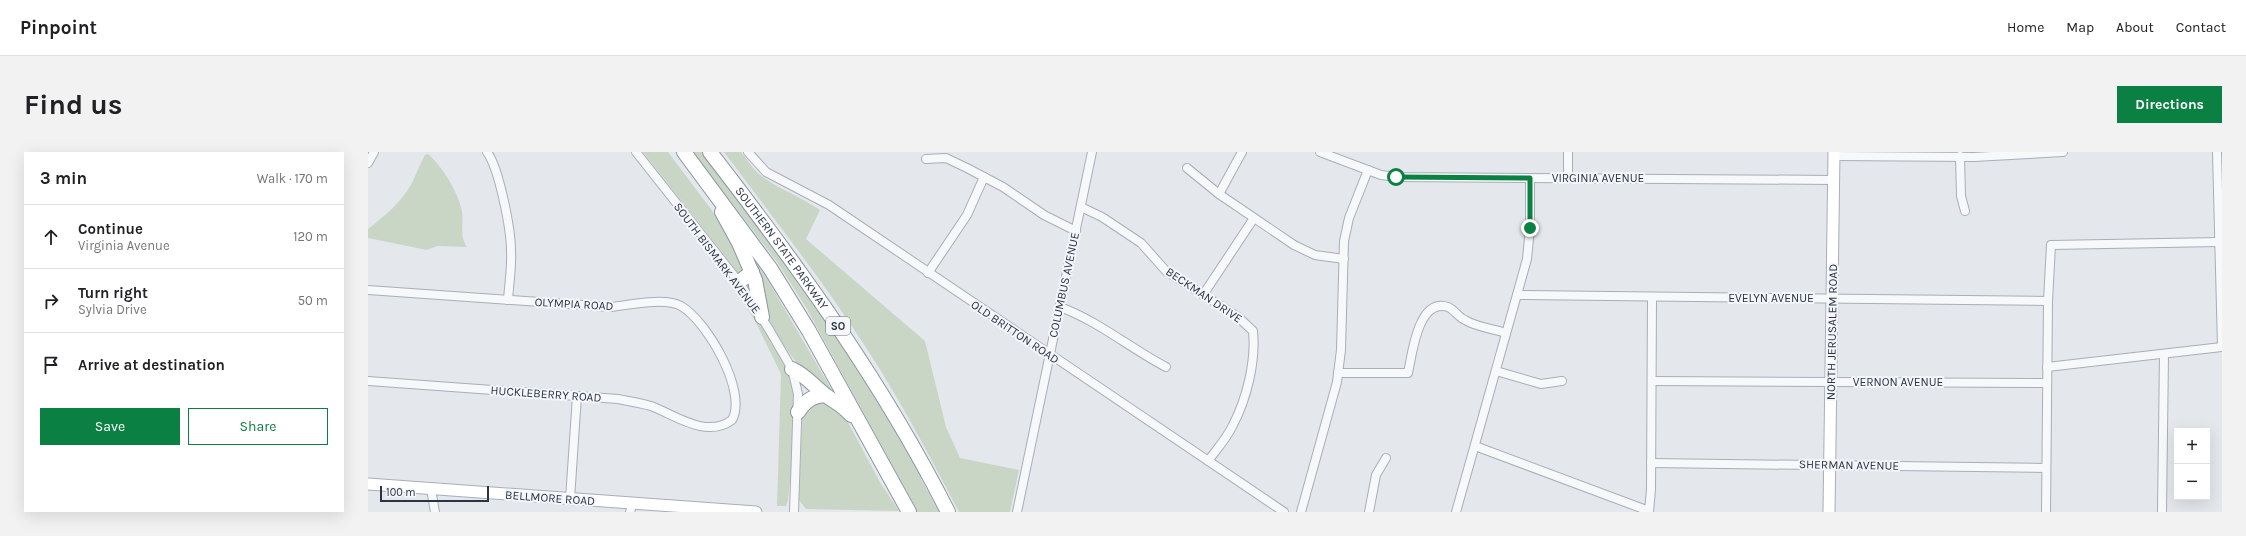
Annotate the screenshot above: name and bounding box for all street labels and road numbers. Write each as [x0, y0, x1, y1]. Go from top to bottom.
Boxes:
street label: VIRGINIA AVENUE [1552, 171, 1644, 185]
street label: SOUTHERN STATE PARKWAY [732, 184, 831, 313]
street label: SOUTH BISMARK AVENUE [671, 200, 763, 316]
street label: COLUMBUS AVENUE [1046, 231, 1082, 339]
street label: BECKMAN DRIVE [1163, 264, 1245, 326]
street label: NORTH JERUSALEM ROAD [1824, 264, 1840, 400]
street label: EVELYN AVENUE [1728, 291, 1814, 305]
street label: OLYMPIA ROAD [534, 295, 614, 313]
street label: OLD BRITTON ROAD [968, 297, 1062, 367]
road number: SO [826, 317, 850, 335]
street label: VERNON AVENUE [1853, 375, 1943, 389]
street label: HUCKLEBERRY ROAD [490, 383, 602, 405]
street label: SHERMAN AVENUE [1799, 457, 1899, 473]
street label: BELLMORE ROAD [505, 488, 596, 508]

